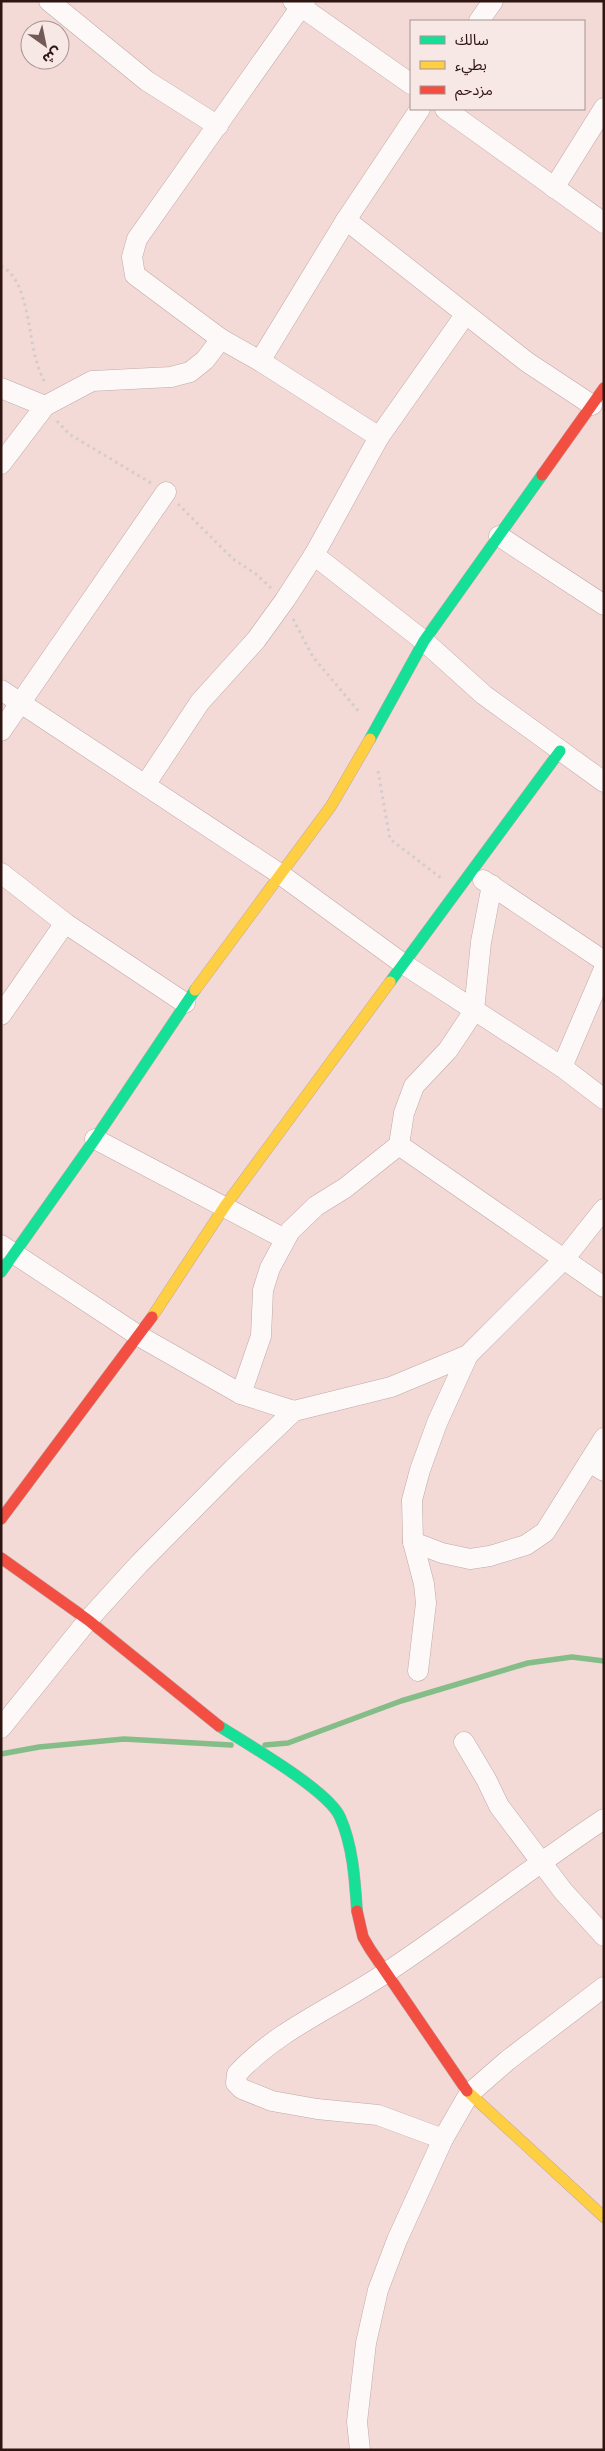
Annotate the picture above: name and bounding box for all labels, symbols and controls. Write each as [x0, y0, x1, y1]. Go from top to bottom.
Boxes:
north arrow [20, 20, 70, 70]
legend [410, 20, 585, 110]
text: سالك [455, 31, 489, 49]
text: ش [40, 44, 64, 68]
text: بطيء [455, 56, 487, 76]
text: مزدحم [455, 81, 493, 101]

